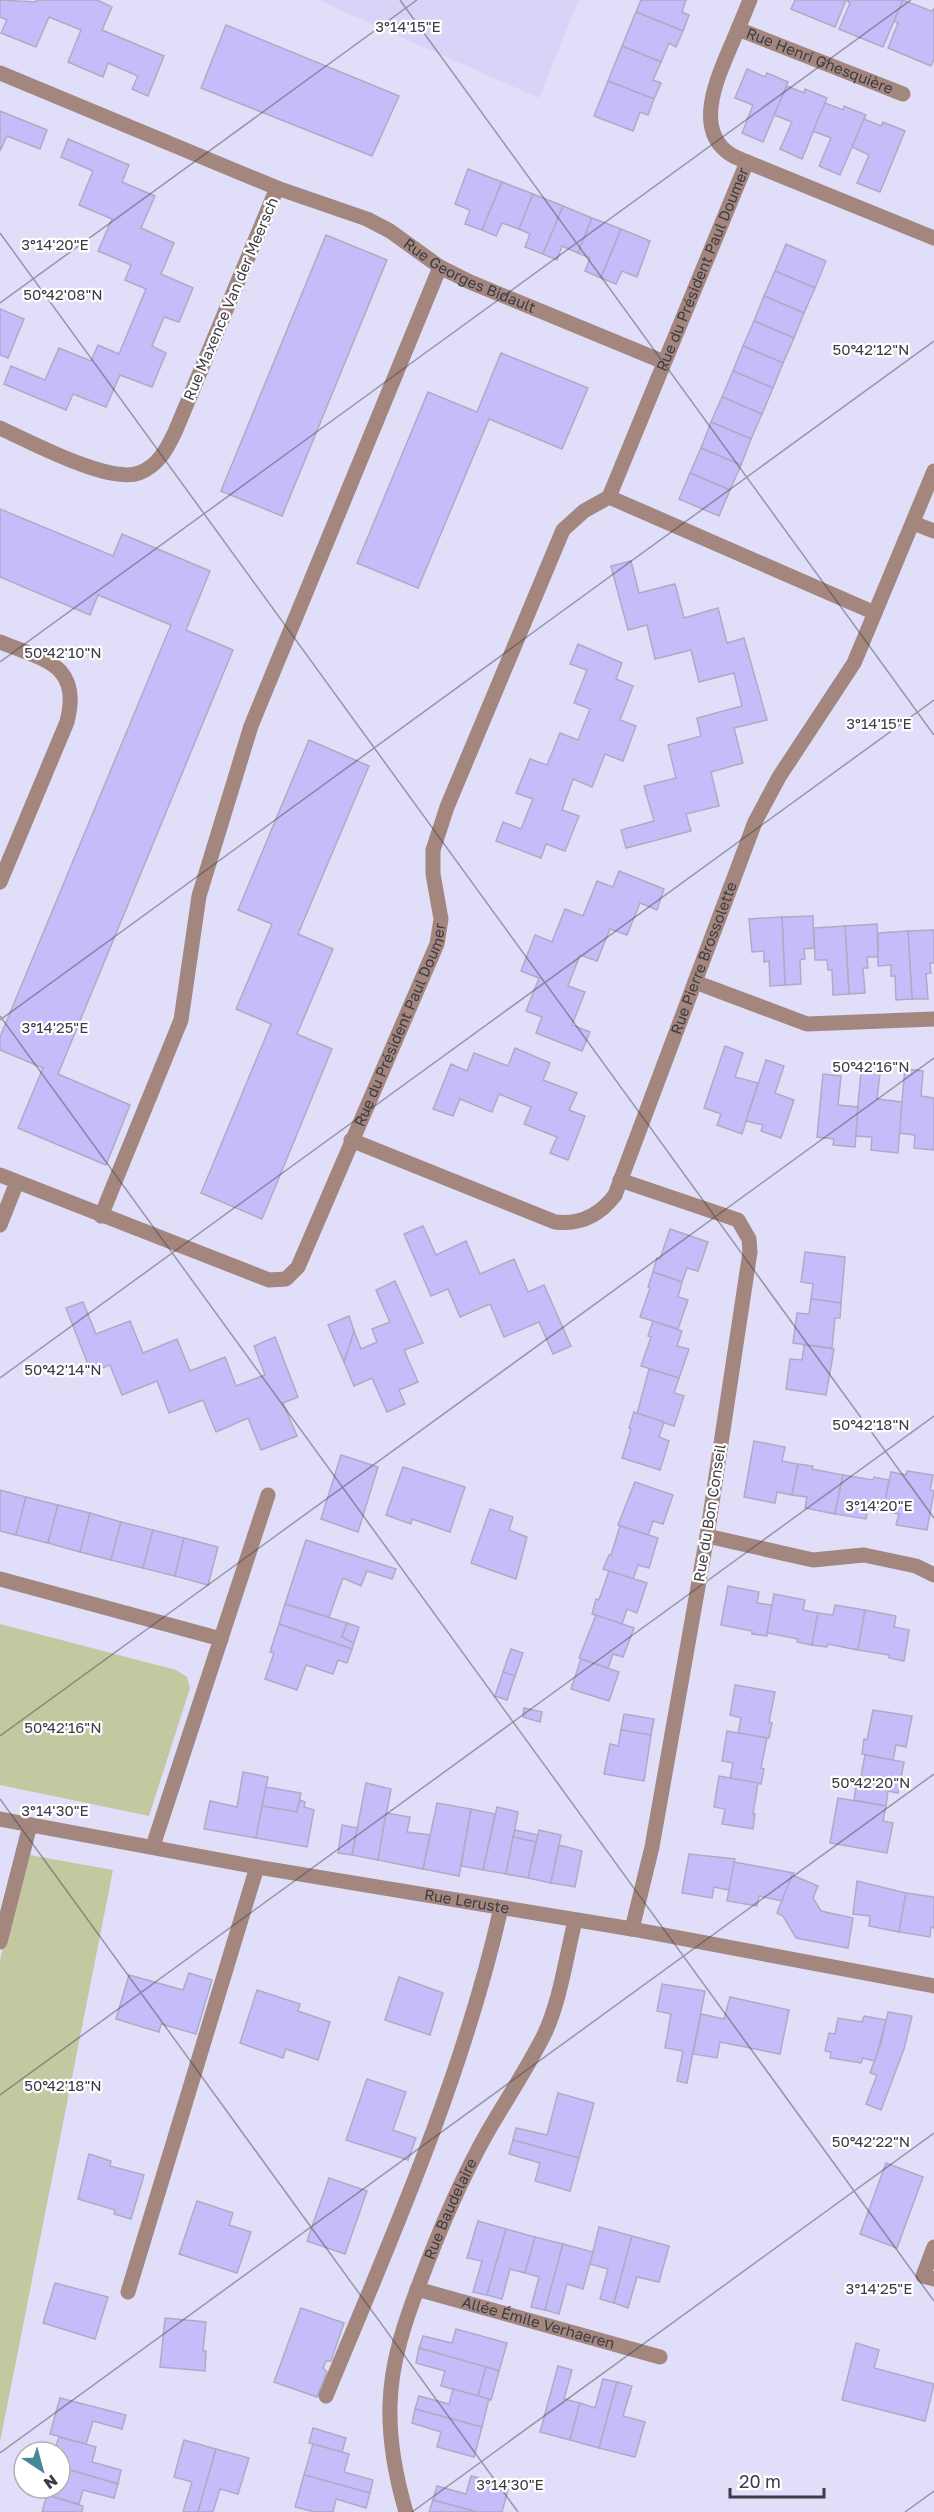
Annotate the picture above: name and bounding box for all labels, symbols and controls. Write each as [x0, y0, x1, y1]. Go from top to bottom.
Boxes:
text: 3°14'15"E [375, 17, 441, 35]
street label: Rue Henri Ghesquière [744, 23, 896, 97]
street label: Rue du Président Paul Doumer [652, 164, 752, 374]
street label: Rue Maxence Van der Meersch [179, 194, 281, 403]
street label: Rue Georges Bidault [400, 234, 539, 316]
text: 3°14'20"E [21, 235, 89, 253]
text: 50°42'08"N [23, 285, 103, 303]
text: 50°42'12"N [833, 340, 909, 358]
text: 50°42'10"N [24, 643, 102, 661]
text: 3°14'15"E [846, 714, 912, 732]
street label: Rue Pierre Brossolette [666, 879, 740, 1037]
street label: Rue du Président Paul Doumer [350, 922, 448, 1129]
text: 3°14'25"E [22, 1018, 88, 1036]
text: 50°42'16"N [832, 1057, 910, 1075]
text: 50°42'14"N [24, 1360, 102, 1378]
text: 50°42'18"N [832, 1415, 910, 1433]
street label: Rue du Bon Conseil [689, 1442, 729, 1583]
text: 3°14'20"E [845, 1496, 913, 1514]
text: 50°42'16"N [24, 1718, 102, 1736]
text: 50°42'20"N [832, 1773, 910, 1791]
text: 3°14'30"E [21, 1801, 89, 1819]
street label: Rue Leruste [423, 1885, 511, 1917]
text: 50°42'18"N [24, 2076, 102, 2094]
text: 50°42'22"N [832, 2132, 910, 2150]
street label: Rue Baudelaire [419, 2155, 480, 2262]
text: 3°14'25"E [846, 2279, 912, 2297]
street label: Allée Émile Verhaeren [460, 2292, 617, 2352]
north arrow [12, 2440, 72, 2500]
scale bar [730, 2461, 824, 2499]
text: N [40, 2470, 62, 2494]
text: 20 m [739, 2470, 781, 2492]
text: 3°14'30"E [476, 2475, 544, 2493]

